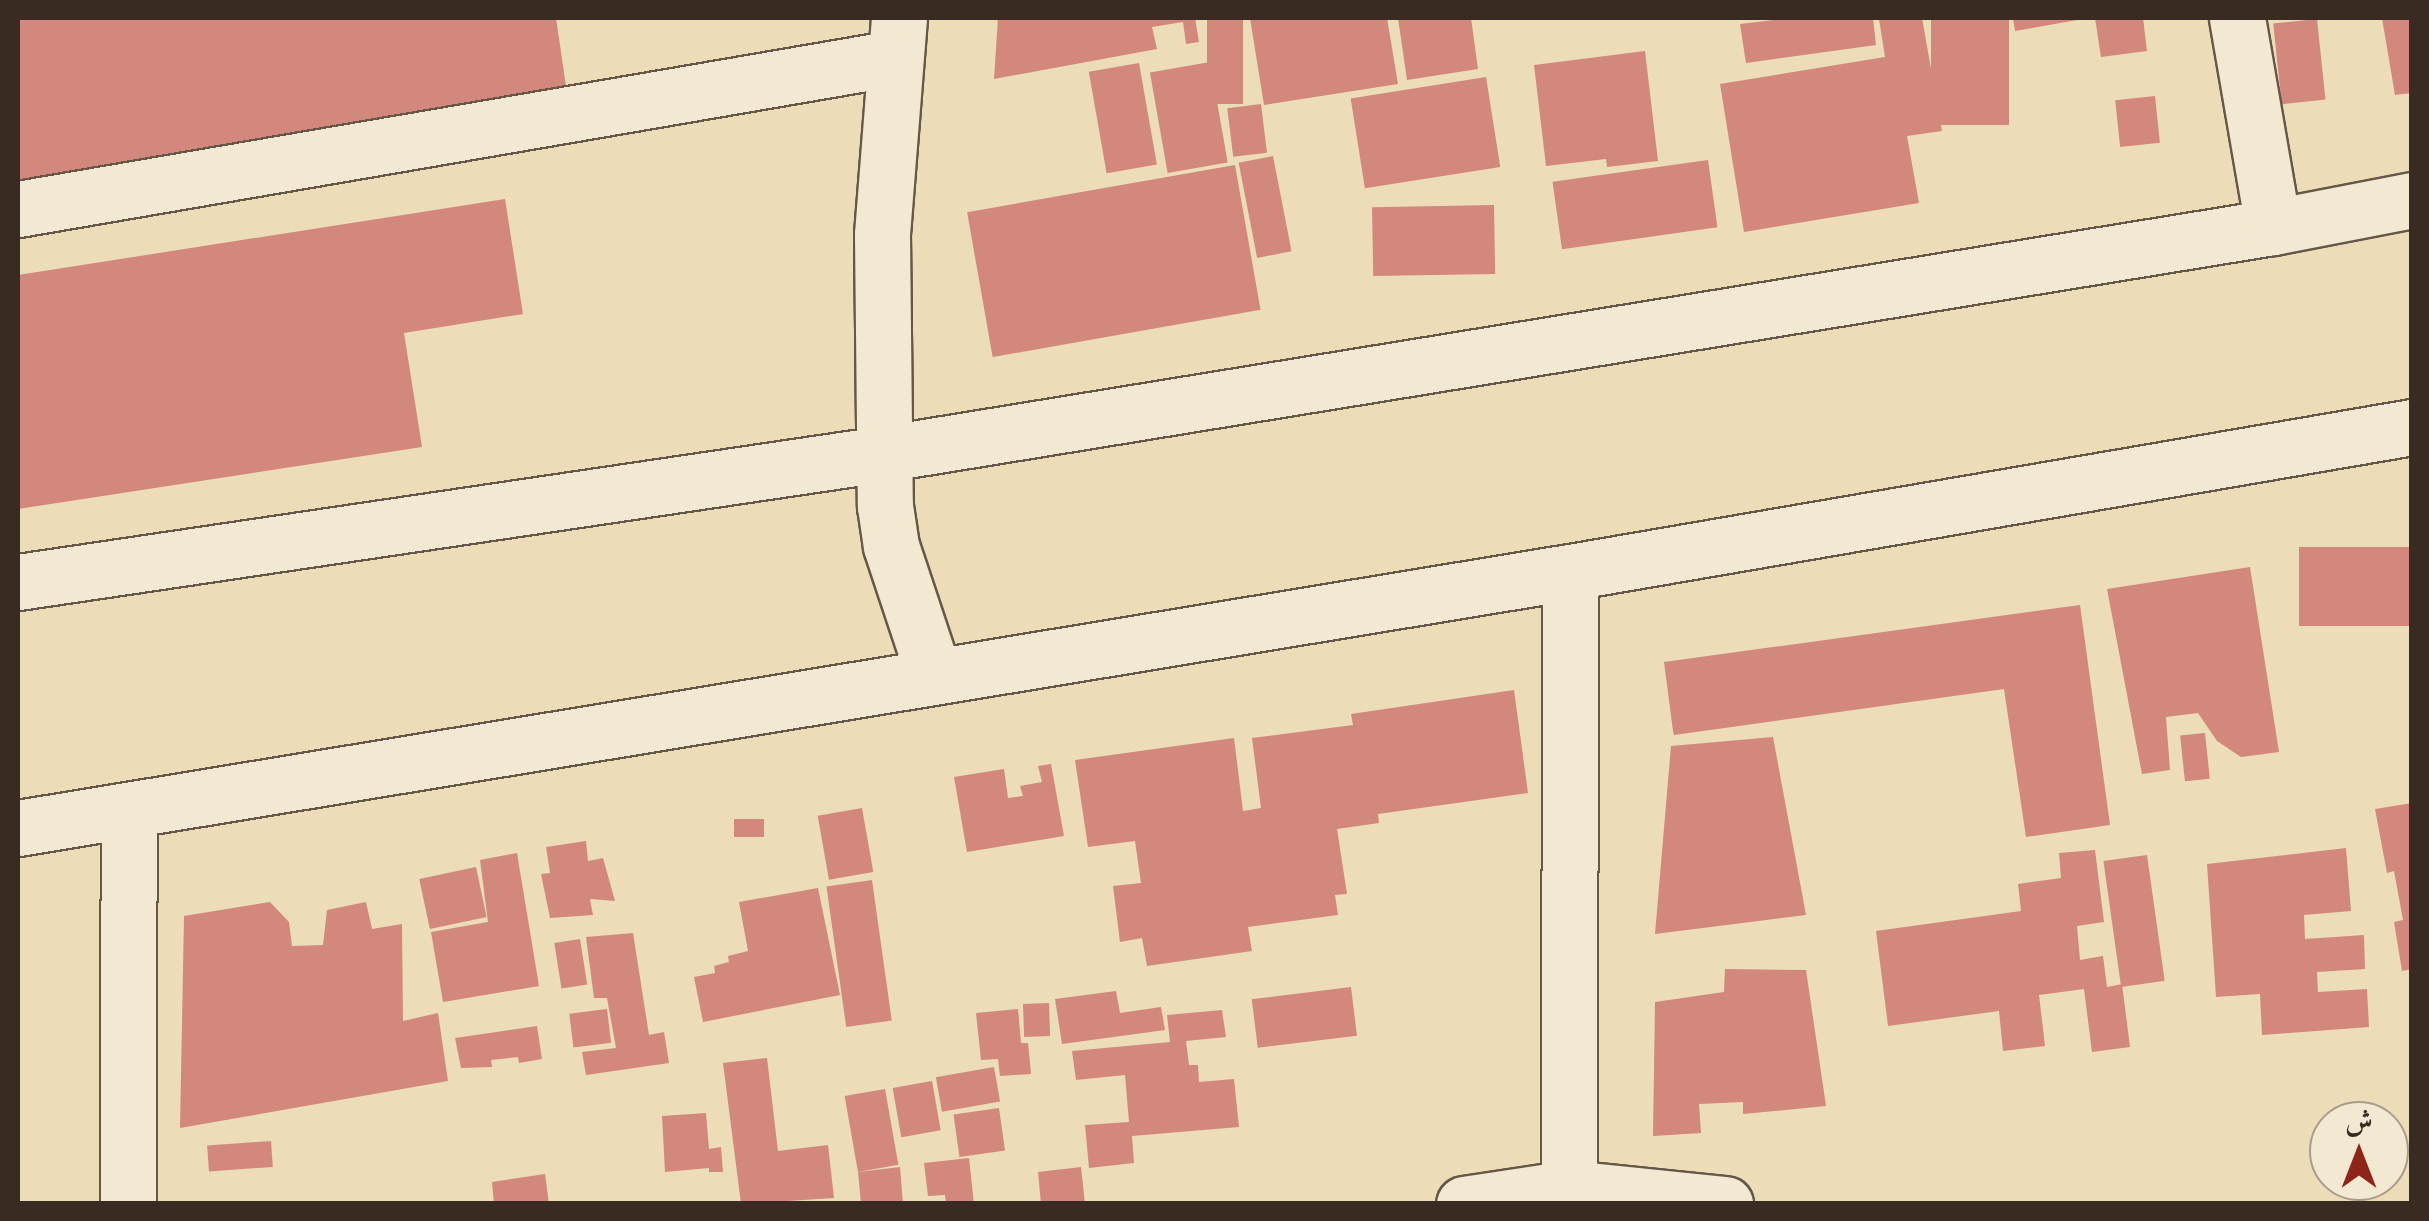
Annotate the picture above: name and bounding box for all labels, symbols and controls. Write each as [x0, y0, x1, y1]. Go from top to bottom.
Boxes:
north arrow [2309, 1101, 2409, 1201]
text: ش [2345, 1103, 2373, 1142]

